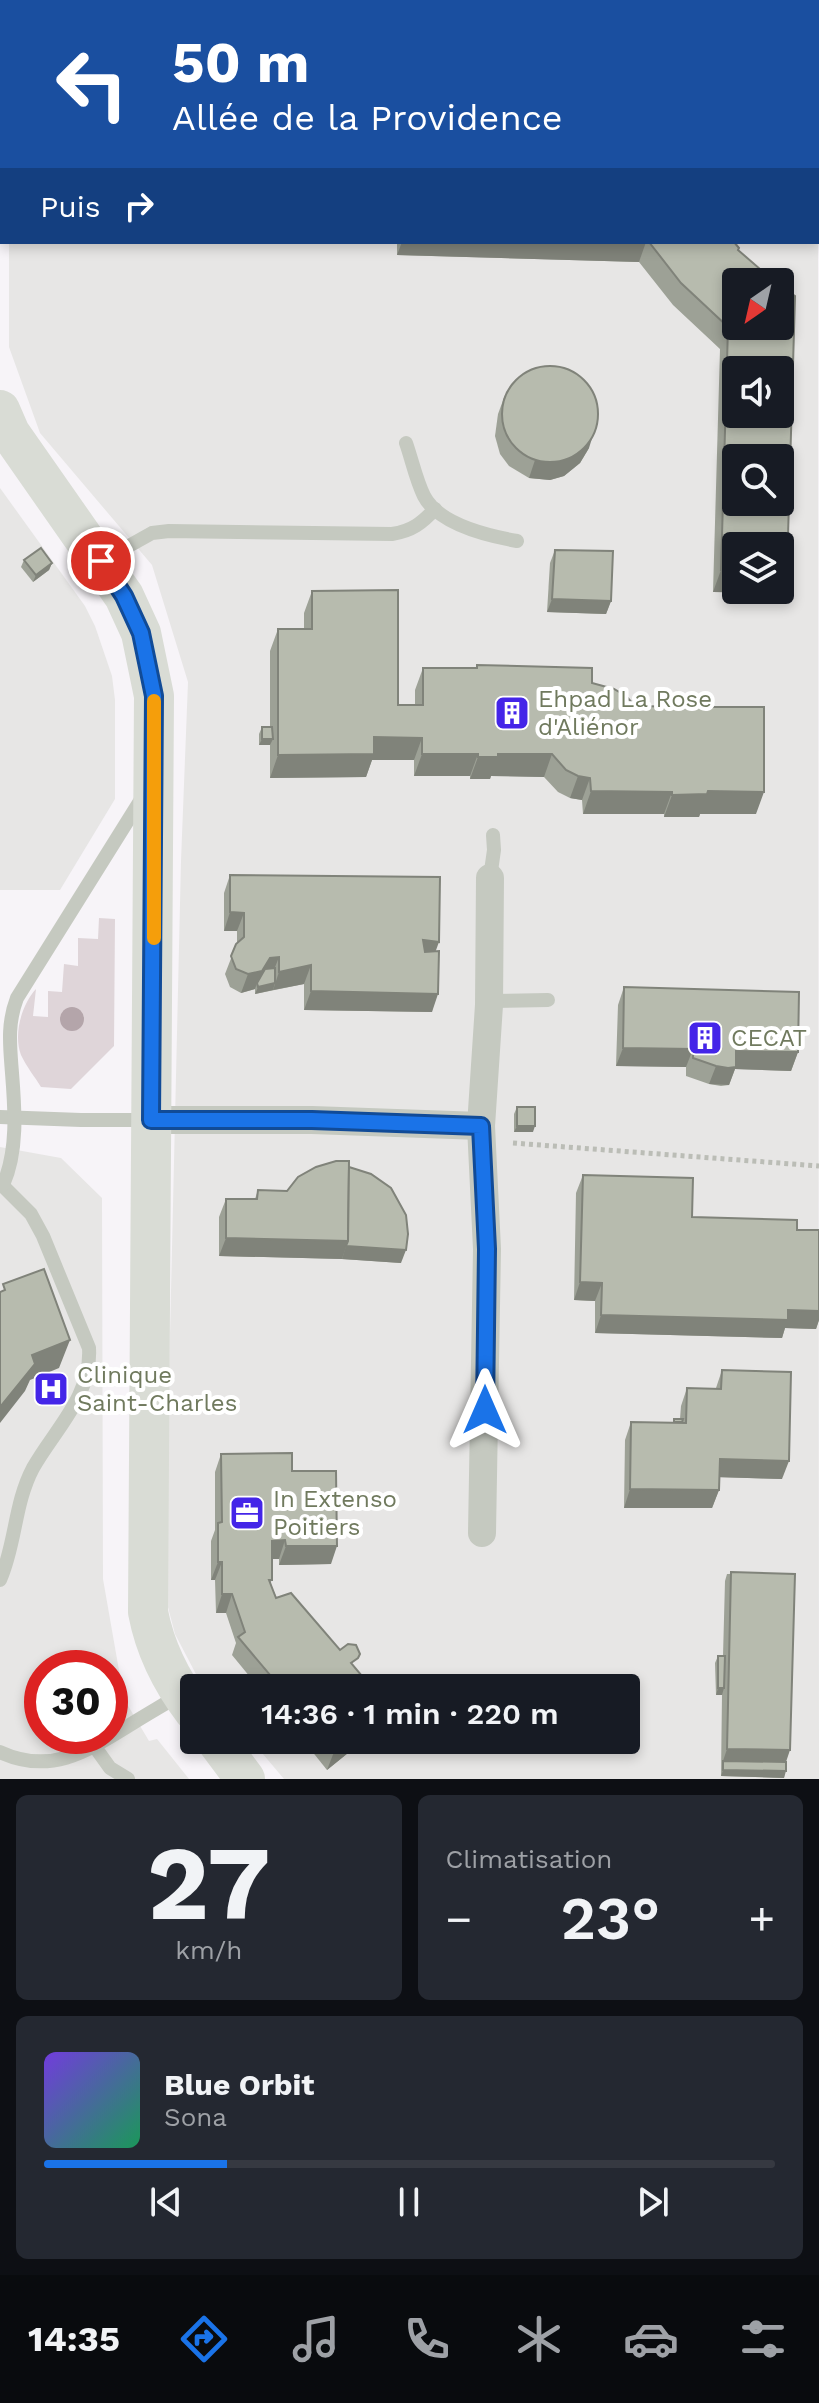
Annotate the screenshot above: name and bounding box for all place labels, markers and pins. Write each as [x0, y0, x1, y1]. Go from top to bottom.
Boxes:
pin [67, 527, 135, 595]
place label: Ehpad La Rose d'Aliénor [538, 685, 712, 741]
building icon: Ehpad La Rose d'Aliénor [493, 694, 531, 732]
building icon: CECAT [686, 1019, 724, 1057]
place label: CECAT [731, 1024, 807, 1052]
place label: Clinique Saint-Charles [77, 1361, 237, 1417]
hospital icon: Clinique Saint-Charles [32, 1370, 70, 1408]
place label: In Extenso Poitiers [273, 1485, 397, 1541]
office icon: In Extenso Poitiers [228, 1494, 266, 1532]

